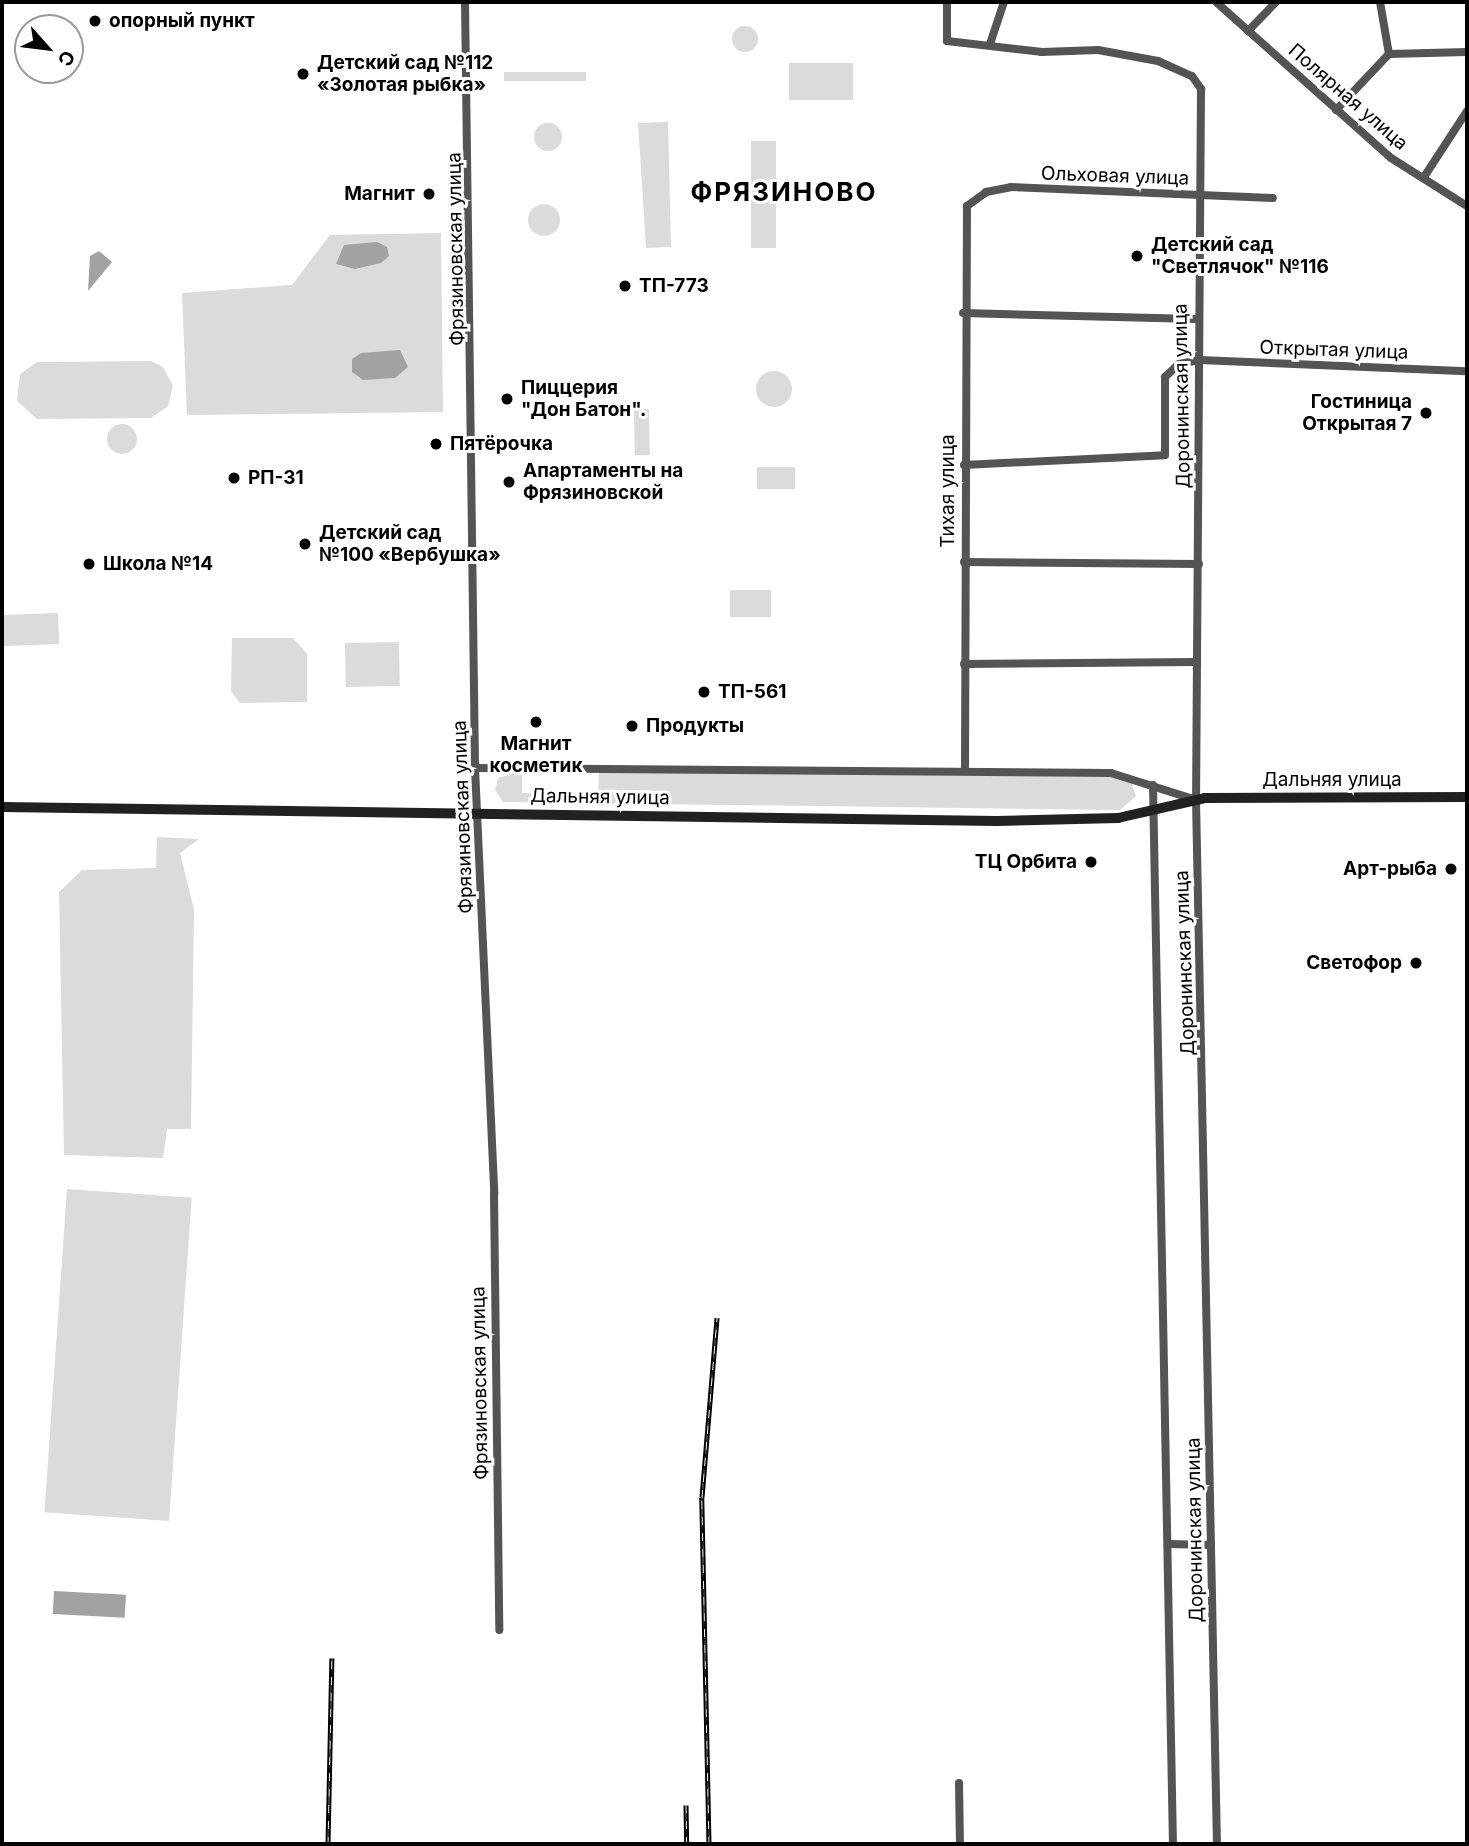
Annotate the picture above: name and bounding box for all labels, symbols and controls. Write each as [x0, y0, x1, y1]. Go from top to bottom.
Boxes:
place label: опорный пункт [109, 10, 255, 32]
marker: опорный пункт [87, 13, 103, 29]
north arrow [14, 14, 84, 84]
street label: Полярная улица [1284, 39, 1412, 155]
text: С [53, 47, 80, 70]
place label: Детский сад №112 «Золотая рыбка» [317, 52, 493, 96]
marker: Детский сад №112 «Золотая рыбка» [295, 66, 311, 82]
street label: Фрязиновская улица [443, 152, 469, 346]
street label: Ольховая улица [1041, 162, 1189, 190]
district label: ФРЯЗИНОВО [692, 176, 876, 208]
place label: Магнит [344, 183, 415, 205]
marker: Магнит [421, 186, 437, 202]
place label: Детский сад "Светлячок" №116 [1151, 234, 1329, 278]
marker: Детский сад "Светлячок" №116 [1129, 248, 1145, 264]
place label: ТП-773 [639, 275, 709, 297]
marker: ТП-773 [617, 278, 633, 294]
street label: Доронинская улица [1169, 303, 1195, 489]
street label: Открытая улица [1259, 336, 1409, 364]
place label: Пиццерия "Дон Батон". [521, 377, 646, 421]
marker: Пиццерия "Дон Батон". [499, 391, 515, 407]
place label: Гостиница Открытая 7 [1302, 391, 1412, 435]
marker: Гостиница Открытая 7 [1418, 405, 1434, 421]
place label: Пятёрочка [450, 433, 553, 455]
street label: Тихая улица [937, 434, 959, 548]
marker: Пятёрочка [428, 436, 444, 452]
place label: Апартаменты на Фрязиновской [523, 460, 683, 504]
place label: РП-31 [248, 467, 304, 489]
marker: РП-31 [226, 470, 242, 486]
marker: Апартаменты на Фрязиновской [501, 474, 517, 490]
place label: Детский сад №100 «Вербушка» [319, 522, 501, 566]
marker: Детский сад №100 «Вербушка» [297, 536, 313, 552]
place label: Школа №14 [103, 553, 213, 575]
marker: Школа №14 [81, 556, 97, 572]
place label: ТП-561 [718, 681, 786, 703]
marker: ТП-561 [696, 684, 712, 700]
marker: Магнит косметик [528, 714, 544, 730]
place label: Продукты [646, 715, 744, 737]
marker: Продукты [624, 718, 640, 734]
street label: Фрязиновская улица [448, 720, 478, 914]
place label: Магнит косметик [490, 733, 582, 777]
street label: Дальняя улица [1262, 769, 1402, 791]
street label: Дальняя улица [530, 784, 670, 810]
place label: ТЦ Орбита [975, 851, 1077, 873]
marker: ТЦ Орбита [1083, 854, 1099, 870]
place label: Арт-рыба [1343, 858, 1437, 880]
marker: Арт-рыба [1443, 861, 1459, 877]
street label: Доронинская улица [1170, 870, 1200, 1056]
place label: Светофор [1306, 952, 1402, 974]
marker: Светофор [1408, 955, 1424, 971]
street label: Фрязиновская улица [467, 1286, 493, 1480]
street label: Доронинская улица [1182, 1437, 1208, 1623]

